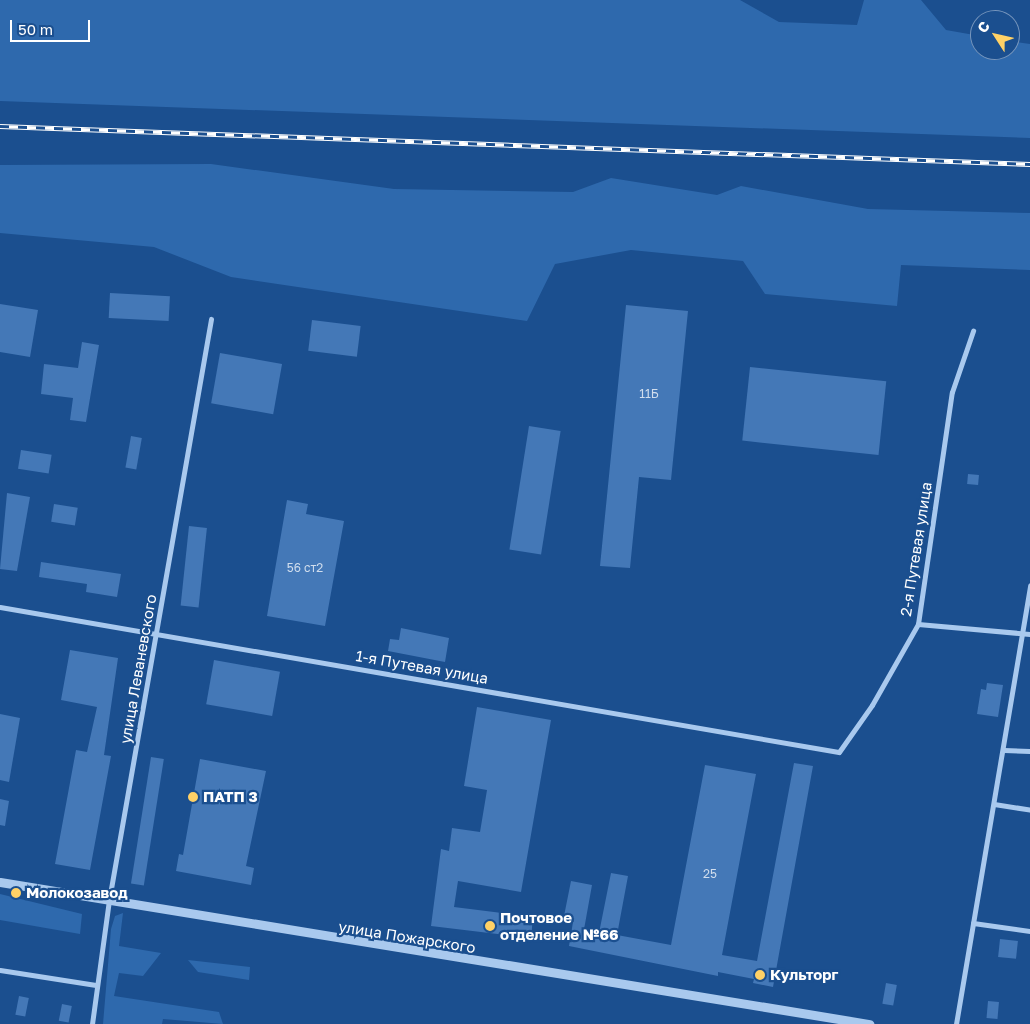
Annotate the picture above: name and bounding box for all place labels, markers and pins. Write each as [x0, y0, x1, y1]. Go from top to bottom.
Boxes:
place label: ПАТП 3 [203, 788, 258, 806]
marker: ПАТП 3 [187, 791, 199, 803]
place label: Молокозавод [26, 884, 128, 902]
marker: Молокозавод [10, 887, 22, 899]
place label: Почтовое отделение №66 [500, 908, 619, 943]
marker: Почтовое отделение №66 [484, 920, 496, 932]
place label: Культорг [770, 966, 838, 984]
marker: Культорг [754, 969, 766, 981]

